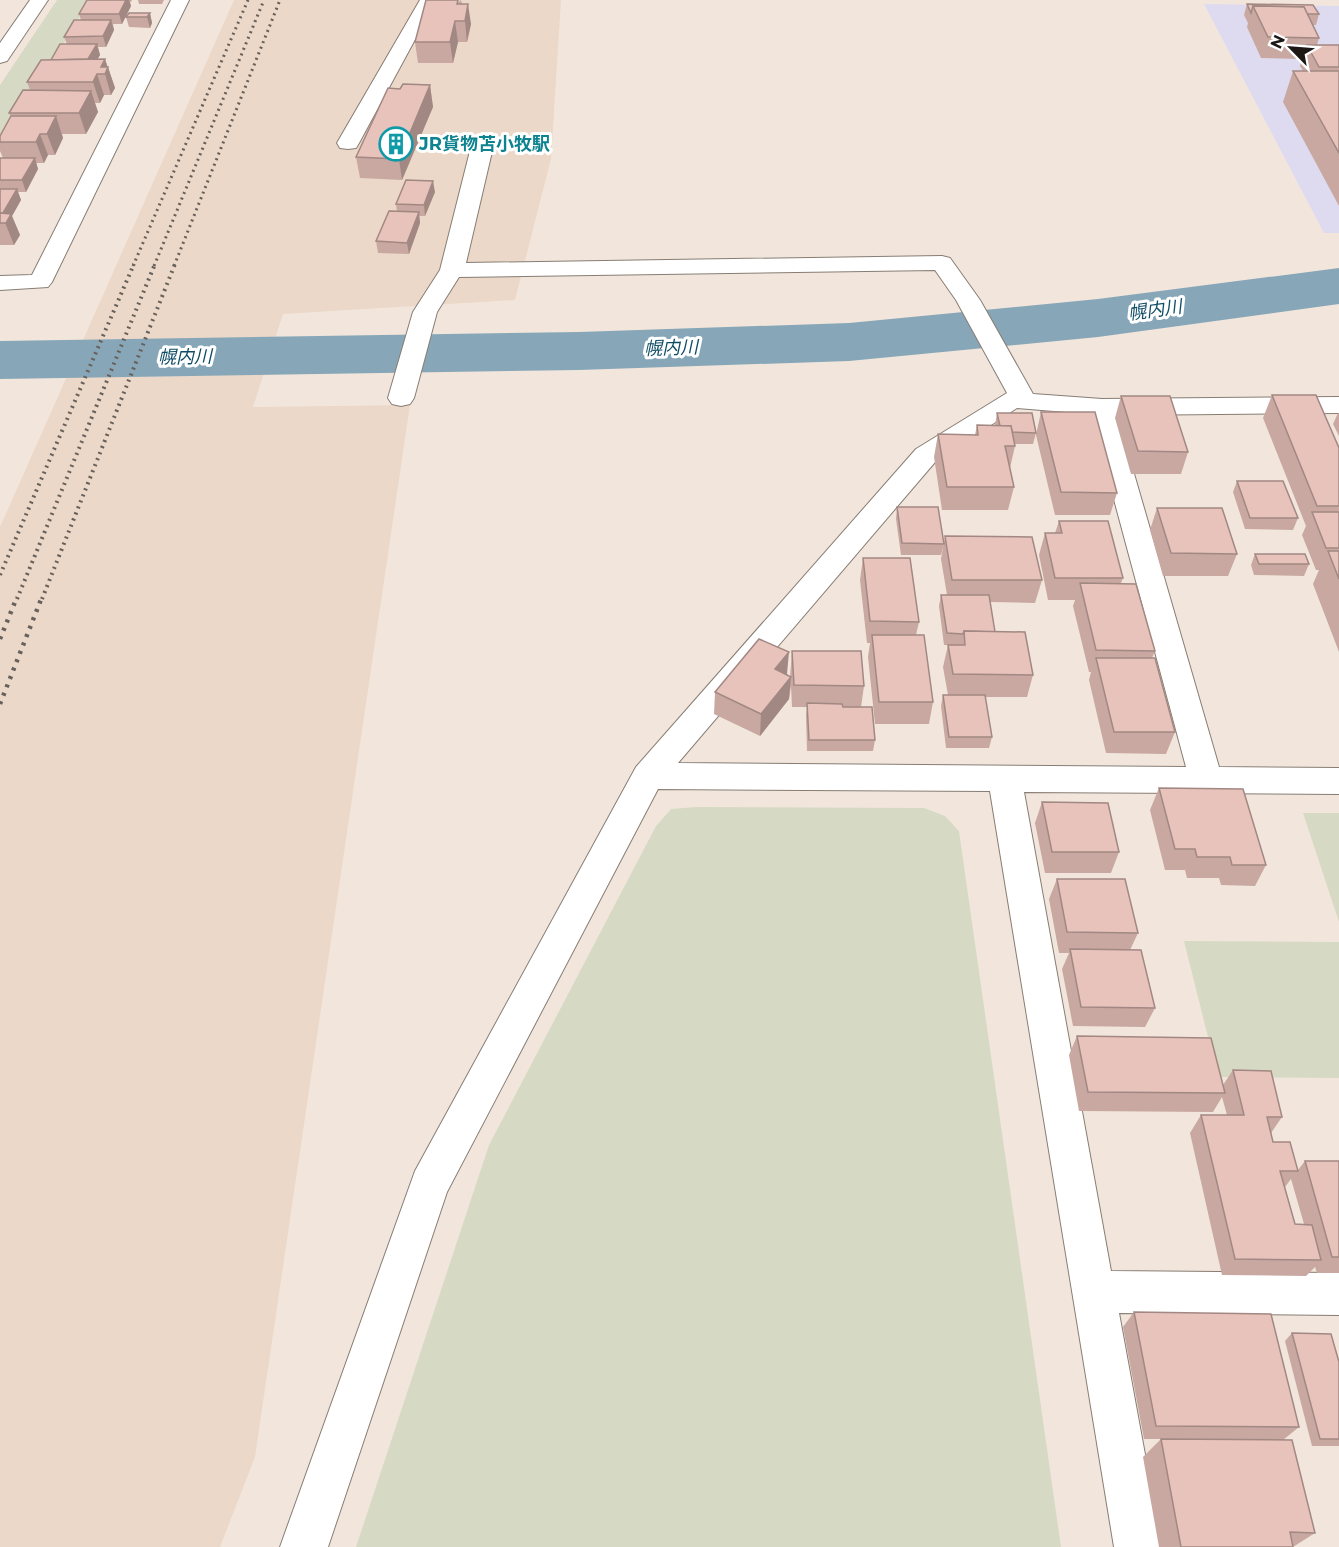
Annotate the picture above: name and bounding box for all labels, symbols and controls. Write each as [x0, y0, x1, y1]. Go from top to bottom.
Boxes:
north arrow [1261, 18, 1321, 78]
text: N [1267, 32, 1289, 52]
building icon: JR貨物苫小牧駅 [378, 126, 414, 162]
place label: JR貨物苫小牧駅 [418, 133, 550, 155]
water label: 幌内川 [1127, 295, 1185, 325]
water label: 幌内川 [644, 336, 700, 360]
water label: 幌内川 [158, 345, 214, 368]

